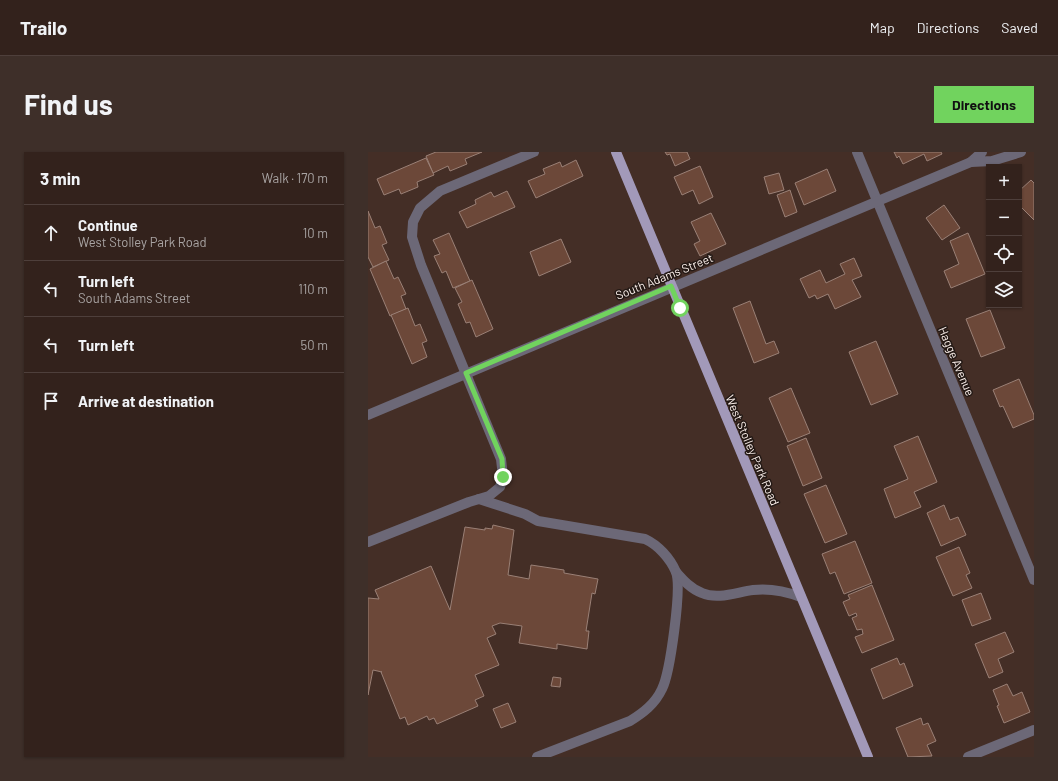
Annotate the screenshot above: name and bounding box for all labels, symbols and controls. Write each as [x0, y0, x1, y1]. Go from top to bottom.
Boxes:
text: Trailo [20, 16, 67, 39]
text: Map [870, 19, 895, 36]
text: Directions [917, 19, 979, 36]
text: Saved [1001, 19, 1038, 36]
button: Directions [934, 86, 1034, 123]
text: Find us [24, 87, 113, 121]
map controls [986, 164, 1022, 308]
button: + [986, 164, 1022, 200]
text: 3 min [40, 168, 80, 188]
text: Walk · 170 m [262, 170, 328, 186]
button: − [986, 200, 1022, 236]
text: Continue [78, 216, 138, 234]
icon: ahead [40, 222, 62, 244]
text: 10 m [303, 225, 328, 241]
text: West Stolley Park Road [78, 234, 207, 250]
button: locate [986, 236, 1022, 272]
street label: South Adams Street [613, 250, 715, 302]
text: Turn left [78, 272, 134, 290]
button: layers [986, 272, 1022, 308]
icon: left [40, 278, 62, 300]
text: 110 m [298, 281, 328, 297]
text: South Adams Street [78, 290, 191, 306]
route start [671, 299, 689, 317]
street label: Hagge Avenue [936, 324, 978, 398]
icon: left [40, 334, 62, 356]
text: Turn left [78, 336, 134, 354]
text: 50 m [301, 337, 328, 353]
icon: arrive [40, 390, 62, 412]
text: Arrive at destination [78, 392, 214, 410]
street label: West Stolley Park Road [723, 393, 783, 507]
route end [494, 468, 512, 486]

